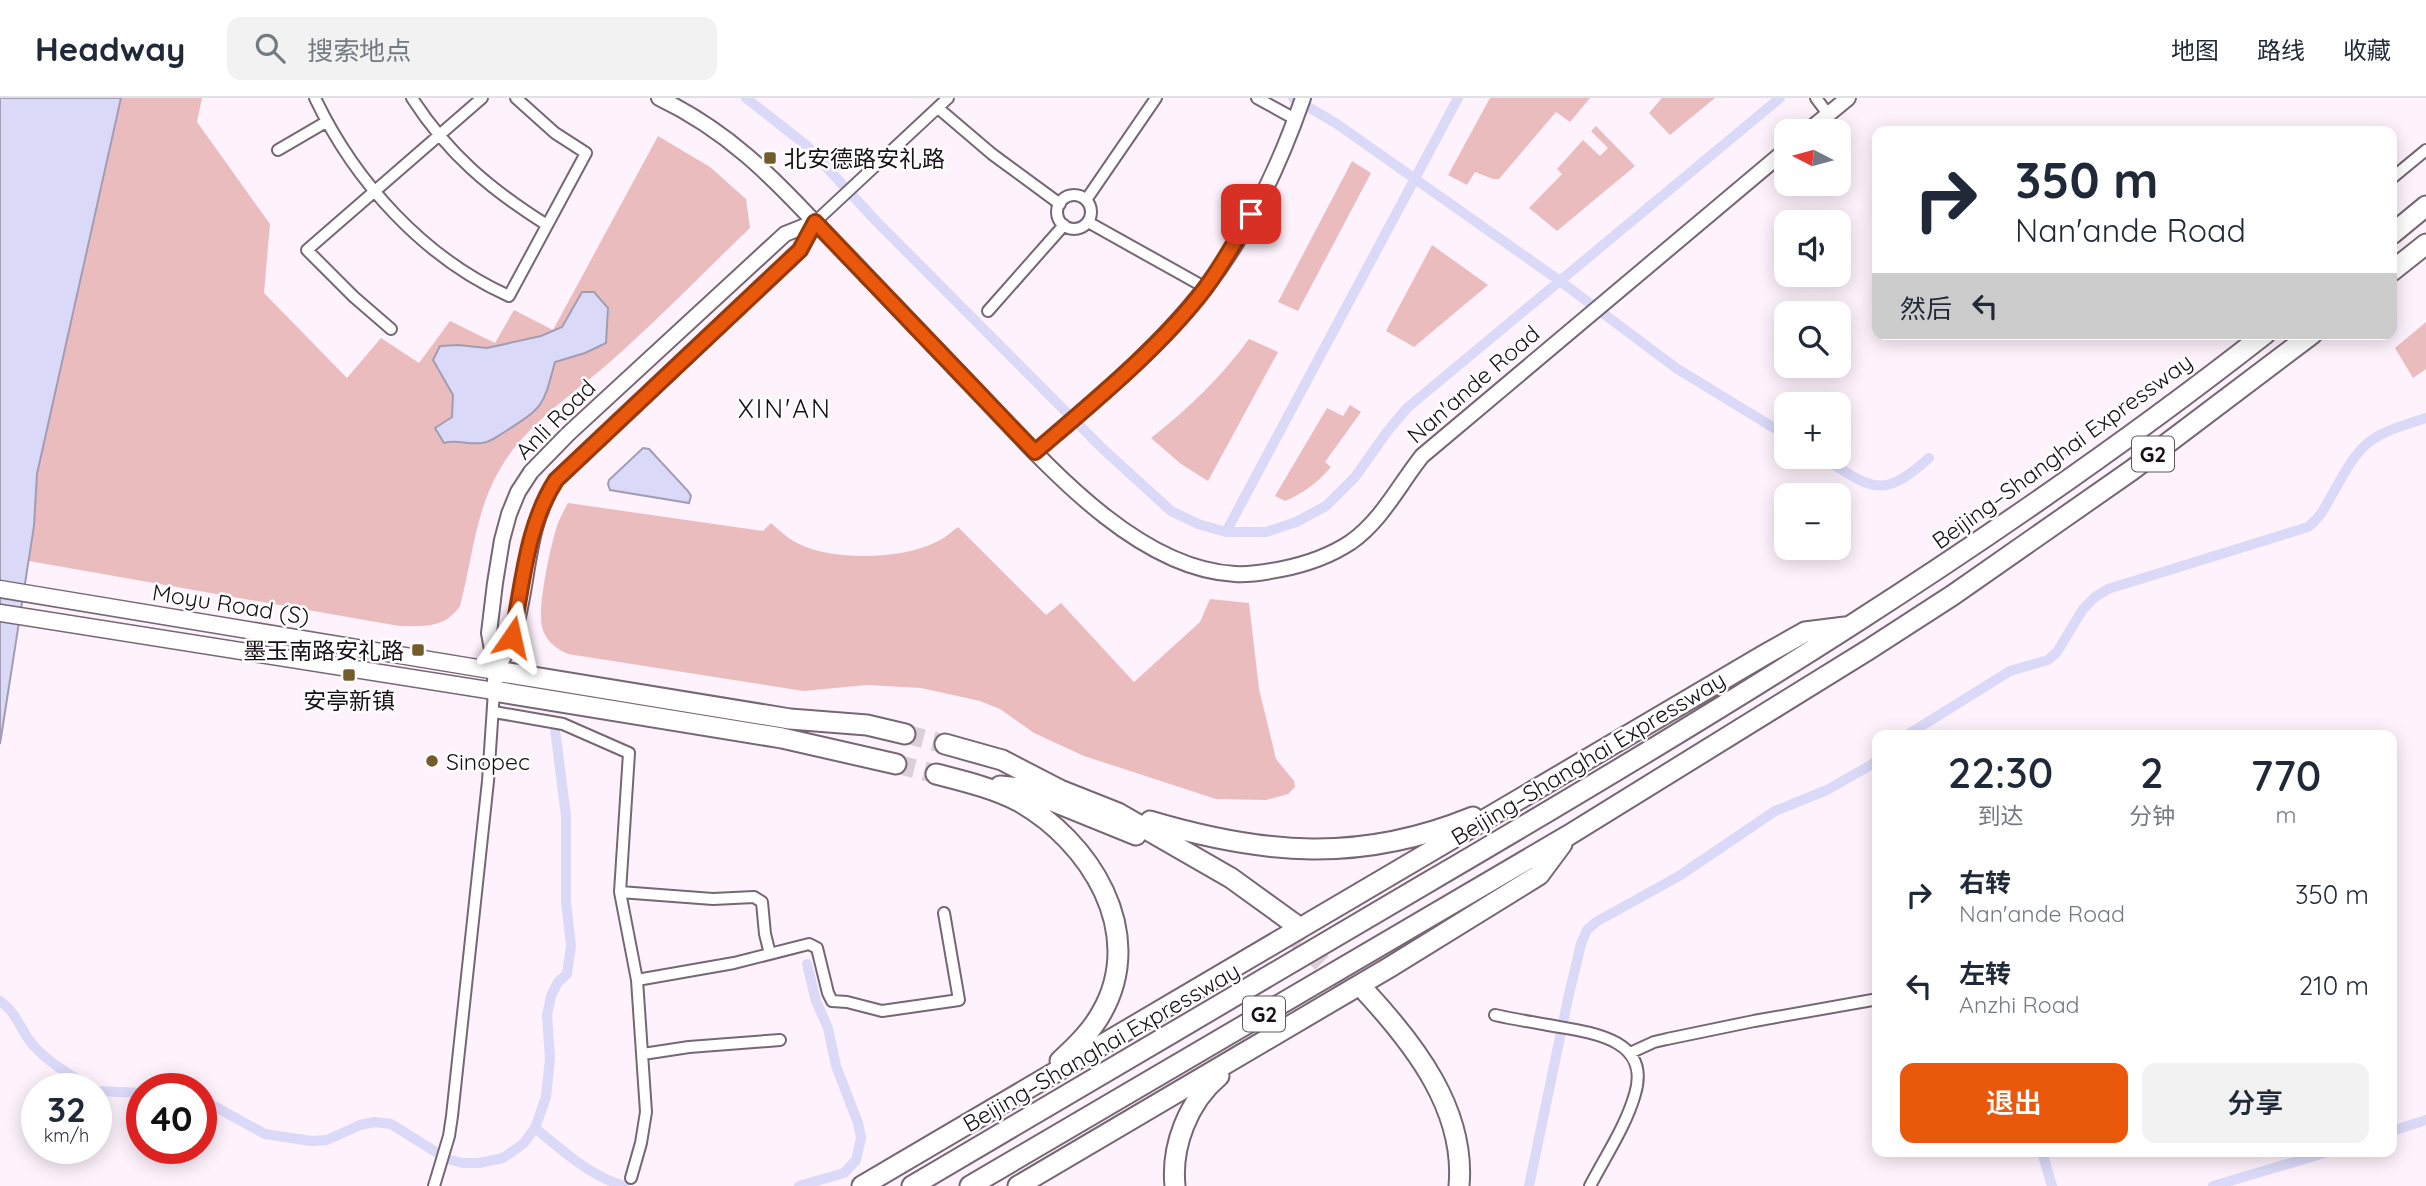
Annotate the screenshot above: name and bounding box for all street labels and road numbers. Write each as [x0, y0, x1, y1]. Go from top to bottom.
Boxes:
street label: Nan'ande Road [1401, 319, 1545, 449]
street label: Beijing–Shanghai Expressway [1926, 347, 2198, 555]
street label: Anli Road [509, 373, 601, 465]
road number: G2 [2132, 436, 2174, 472]
street label: Moyu Road (S) [150, 577, 312, 631]
street label: Beijing–Shanghai Expressway [1446, 665, 1730, 851]
street label: Beijing–Shanghai Expressway [958, 956, 1244, 1138]
road number: G2 [1243, 996, 1285, 1032]

